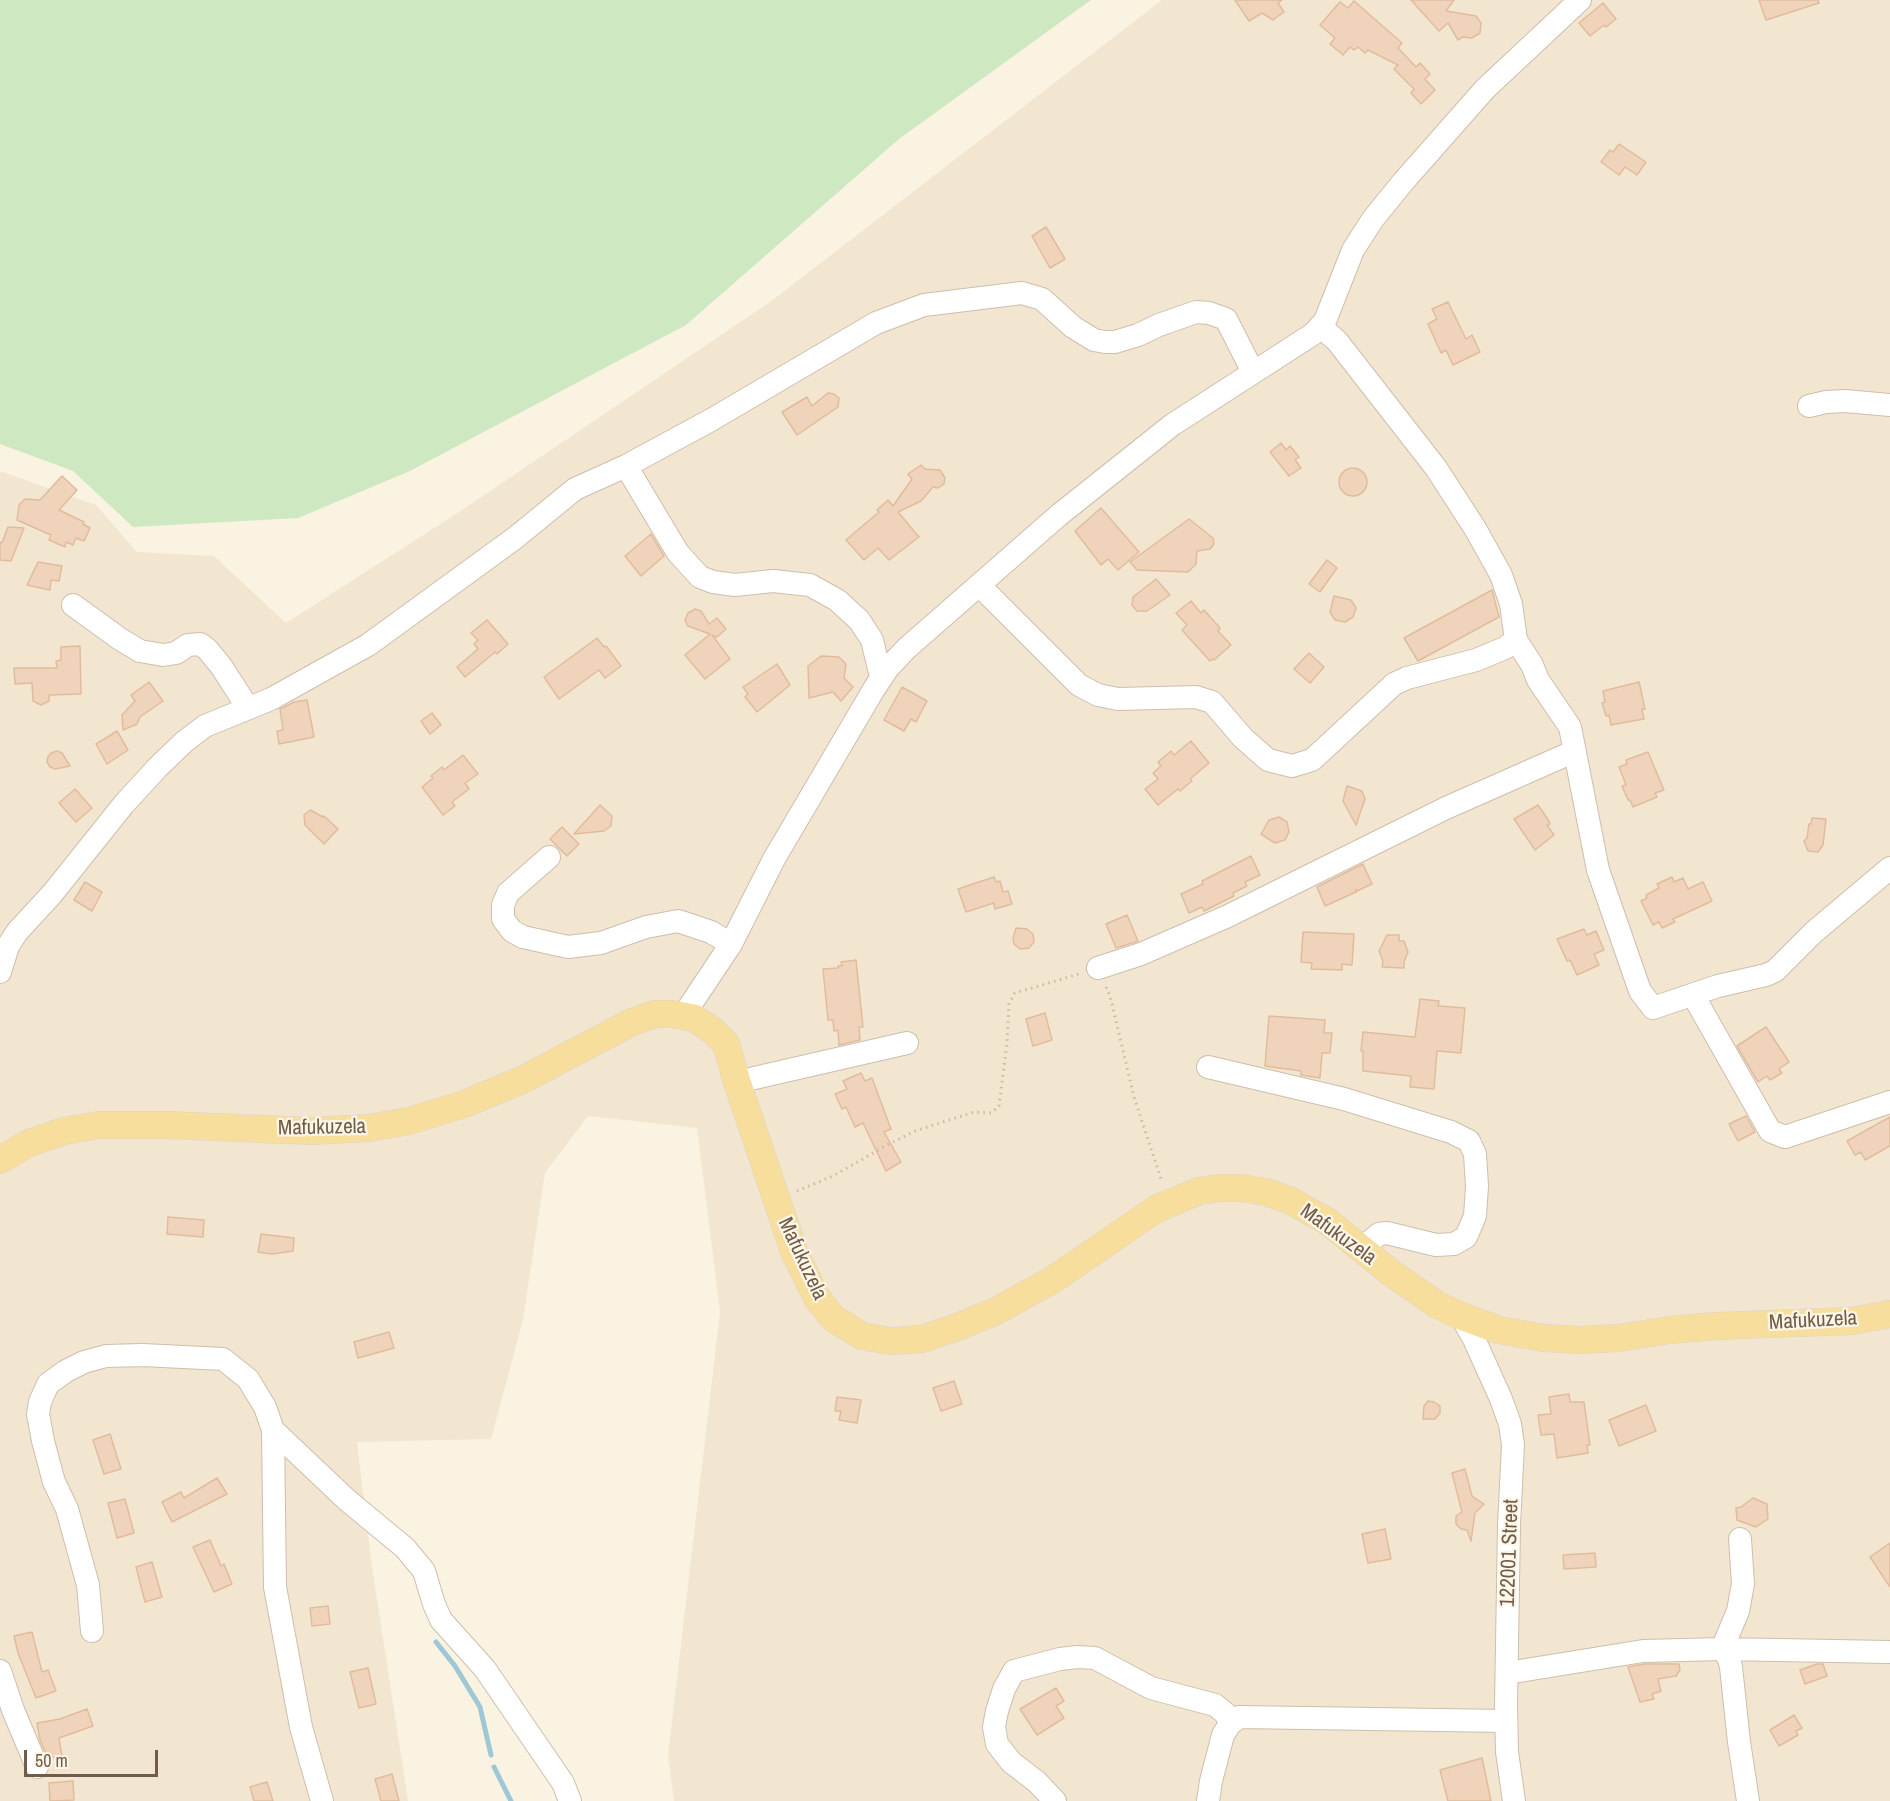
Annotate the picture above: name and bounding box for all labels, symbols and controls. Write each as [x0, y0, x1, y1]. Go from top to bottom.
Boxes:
street label: Mafukuzela [278, 1115, 366, 1141]
street label: Mafukuzela [1295, 1199, 1381, 1271]
street label: Mafukuzela [772, 1214, 832, 1304]
street label: Mafukuzela [1768, 1306, 1858, 1336]
street label: 122001 Street [1496, 1498, 1524, 1608]
scale bar [27, 1738, 160, 1776]
text: 50 m [35, 1748, 68, 1773]

